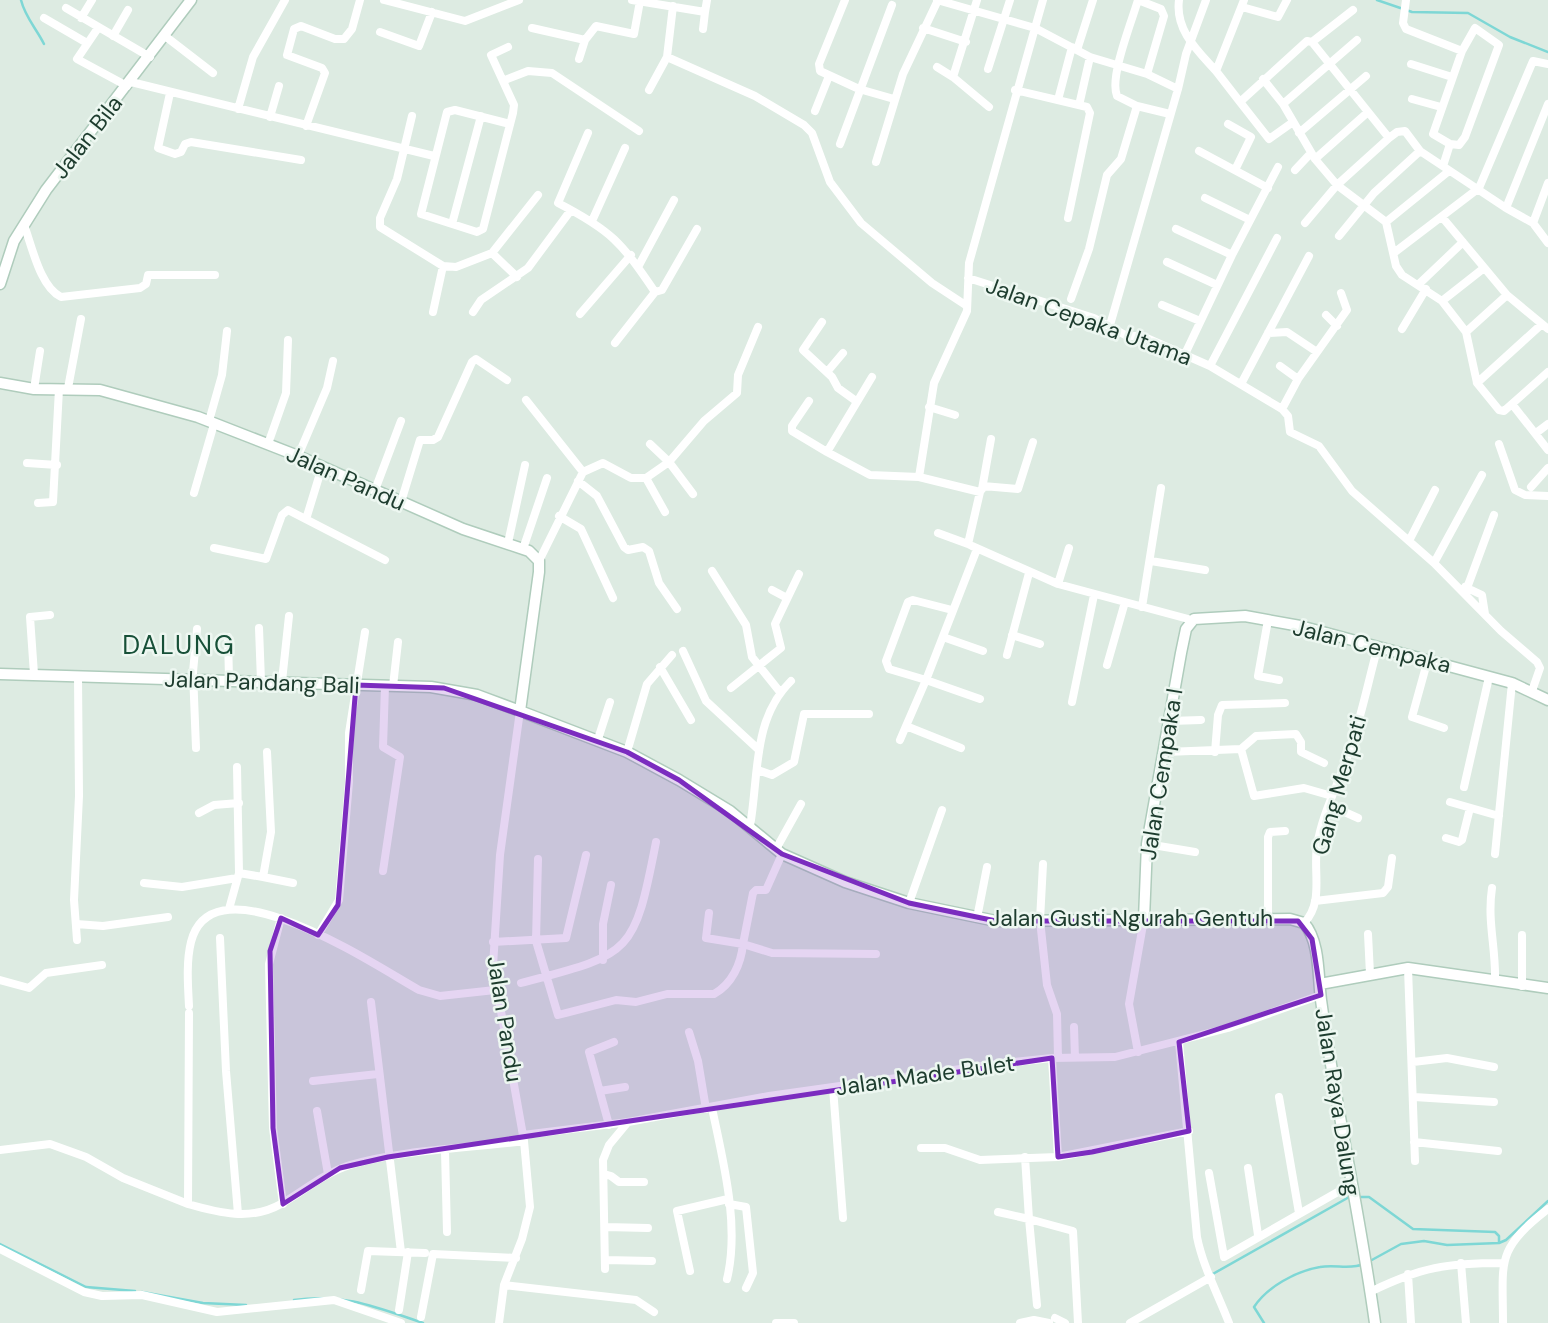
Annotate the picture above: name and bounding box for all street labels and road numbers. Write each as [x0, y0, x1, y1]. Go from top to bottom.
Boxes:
street label: Jalan Bila [45, 89, 129, 185]
street label: Jalan Cepaka Utama [982, 270, 1196, 372]
street label: Jalan Pandu [282, 438, 410, 518]
street label: Jalan Cempaka [1290, 612, 1454, 680]
street label: Jalan Pandang Bali [164, 664, 360, 700]
street label: Jalan Cempaka I [1133, 686, 1189, 862]
street label: Gang Merpati [1305, 712, 1373, 858]
street label: Jalan Gusti Ngurah Gentuh [989, 903, 1273, 933]
street label: Jalan Pandu [480, 954, 530, 1084]
street label: Jalan Raya Dalung [1308, 1006, 1368, 1198]
street label: Jalan Made Bulet [834, 1048, 1016, 1102]

